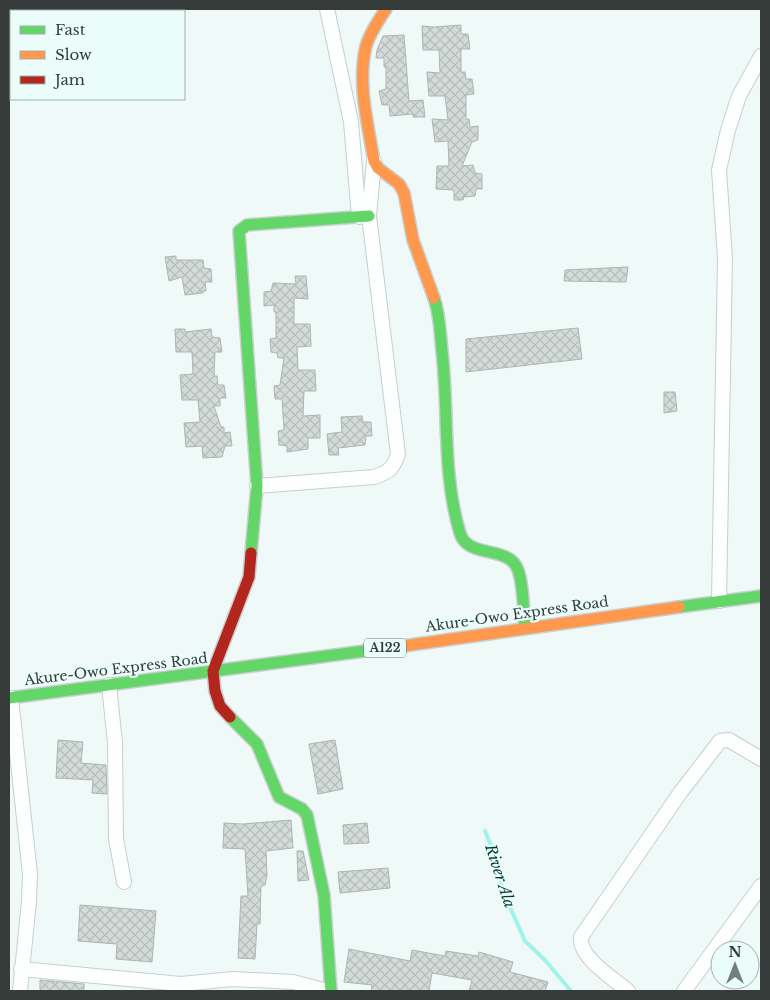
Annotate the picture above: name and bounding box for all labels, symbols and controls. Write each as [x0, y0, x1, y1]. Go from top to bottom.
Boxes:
legend [10, 10, 185, 100]
text: Fast [55, 20, 86, 39]
text: Slow [55, 45, 92, 64]
text: Jam [53, 70, 85, 89]
street label: Akure-Owo Express Road [423, 592, 610, 636]
road number: A122 [364, 638, 406, 658]
street label: Akure-Owo Express Road [22, 649, 209, 689]
water label: River Ala [481, 841, 520, 910]
north arrow [710, 940, 760, 990]
text: N [728, 943, 742, 961]

